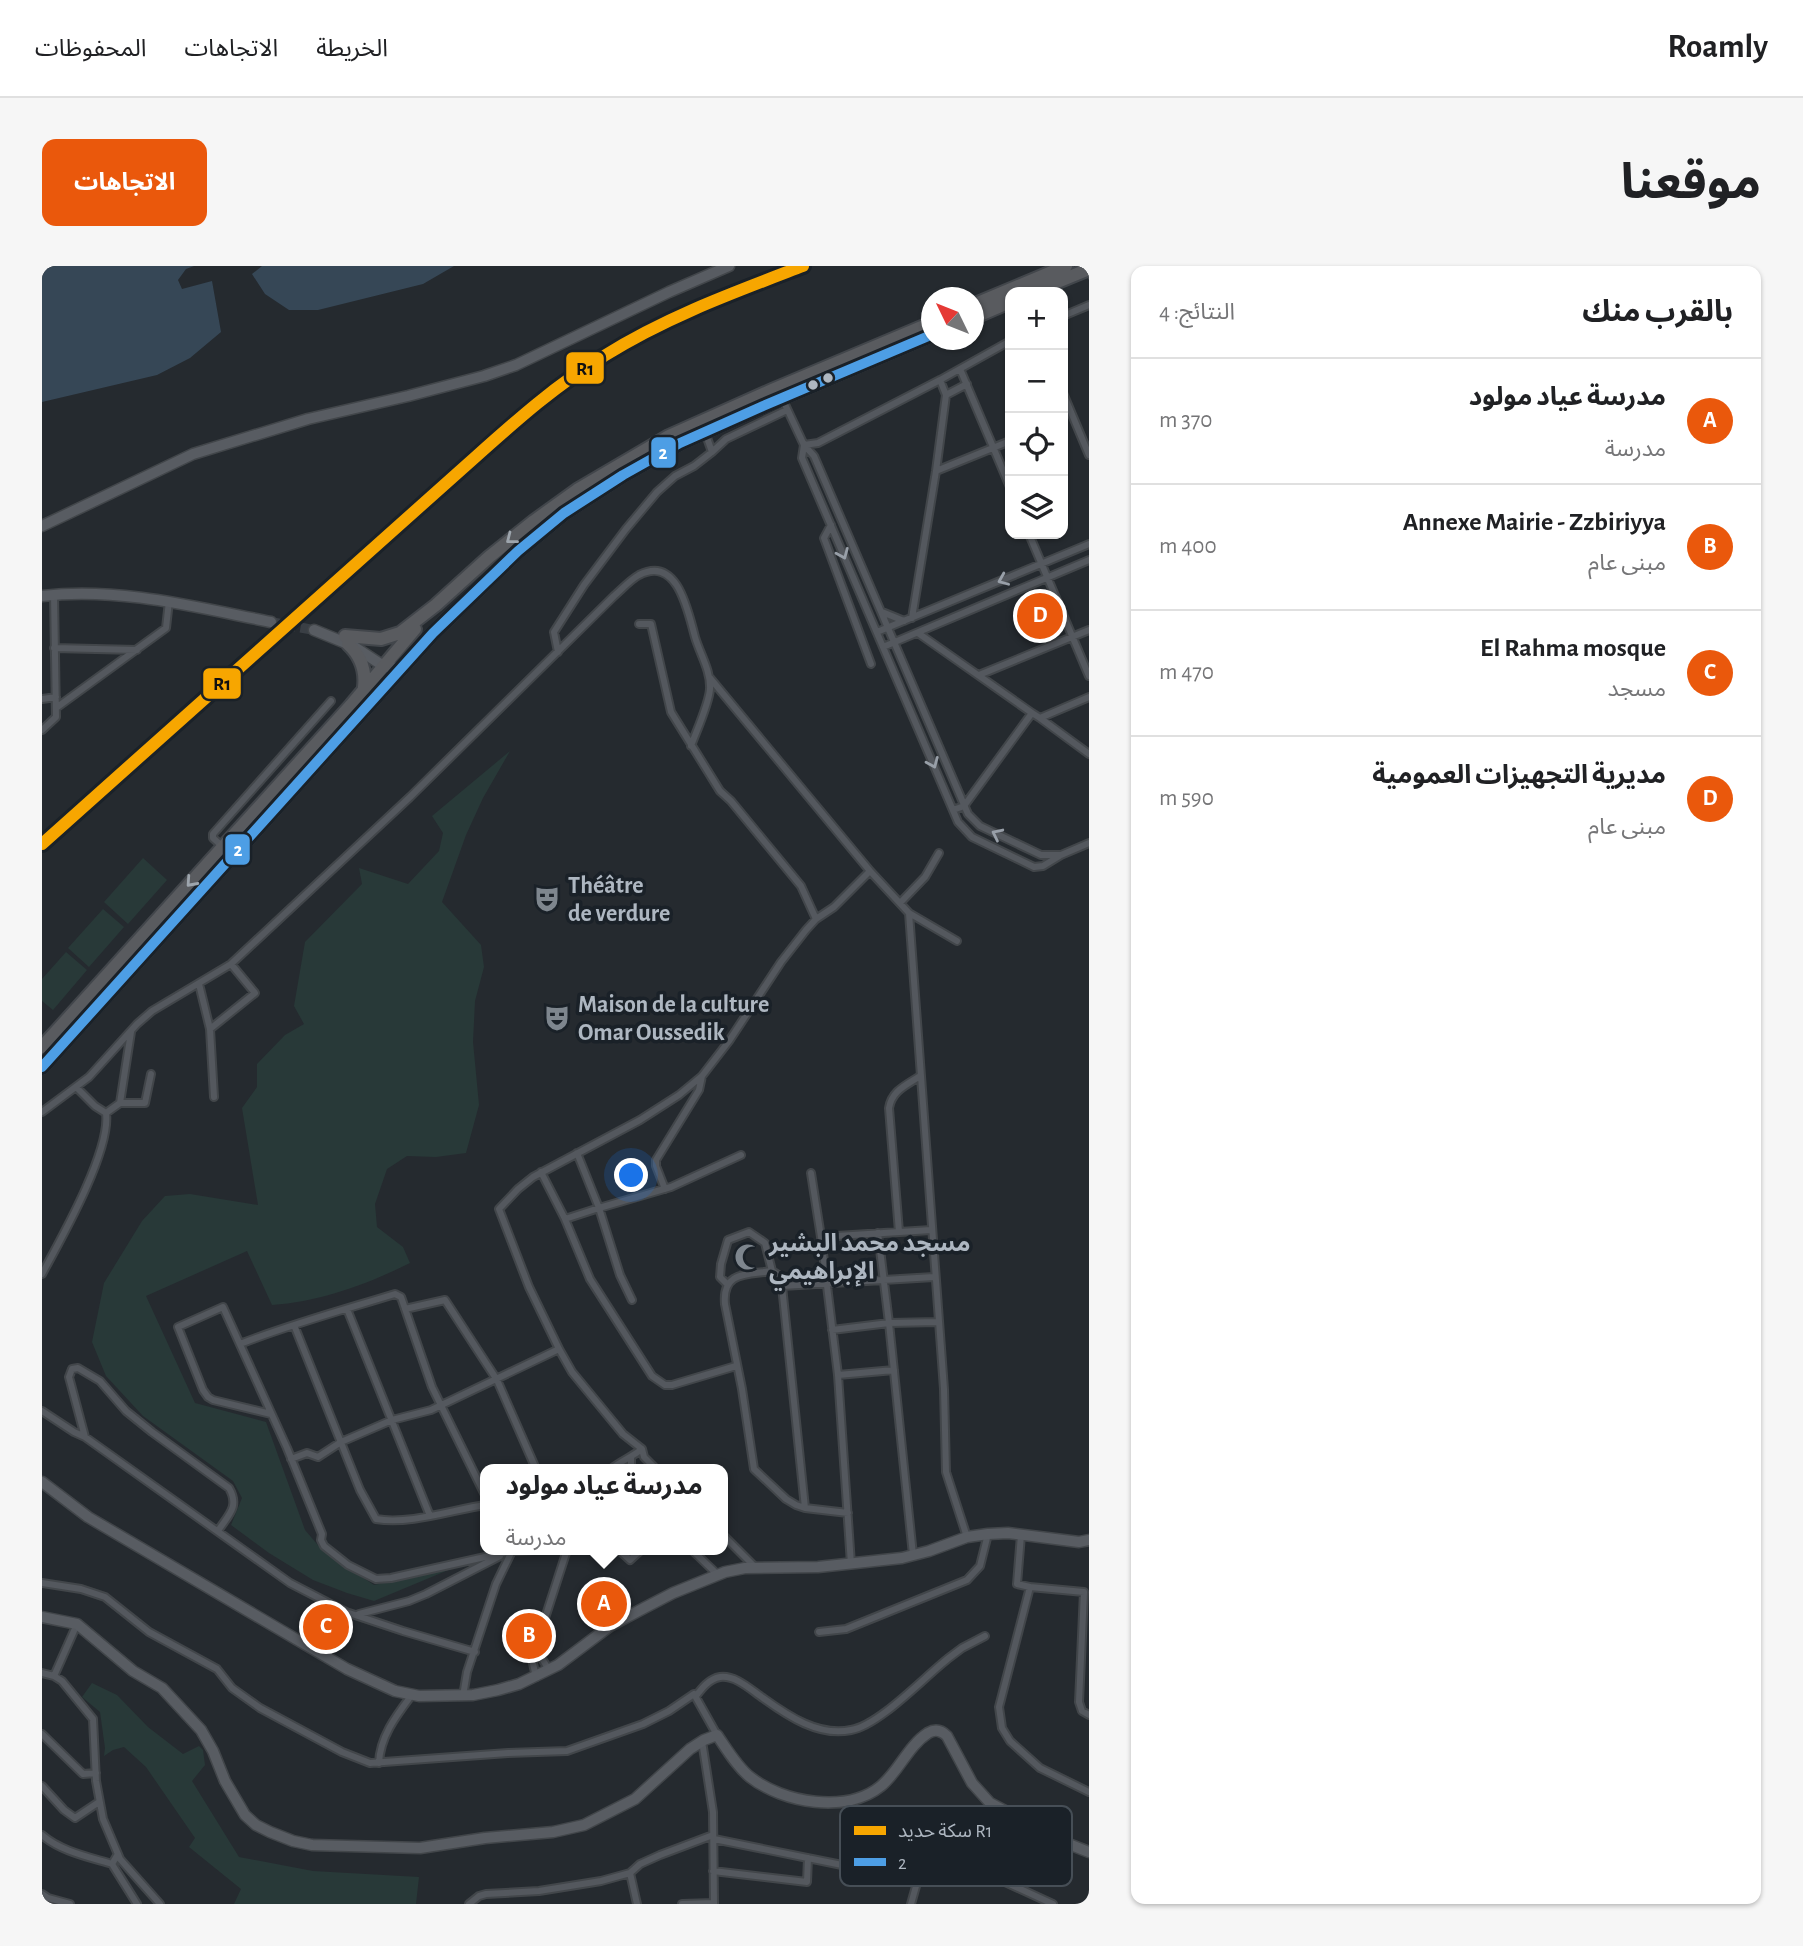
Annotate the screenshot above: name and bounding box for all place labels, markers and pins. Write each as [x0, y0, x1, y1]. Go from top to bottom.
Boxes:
unlabelled marker [821, 371, 835, 385]
unlabelled marker [806, 378, 820, 392]
pin: D [1017, 590, 1063, 642]
place label: Théâtre de verdure [568, 874, 670, 926]
theatre icon: Théâtre de verdure [532, 884, 562, 914]
place label: Maison de la culture Omar Oussedik [578, 993, 769, 1045]
theatre icon: Maison de la culture Omar Oussedik [542, 1003, 572, 1033]
place label: مسجد محمد البشير الإبراهيمي [768, 1232, 970, 1291]
mosque icon: مسجد محمد البشير الإبراهيمي [733, 1242, 763, 1272]
pin: A [581, 1578, 627, 1630]
pin: C [303, 1601, 349, 1653]
pin: B [506, 1610, 552, 1662]

